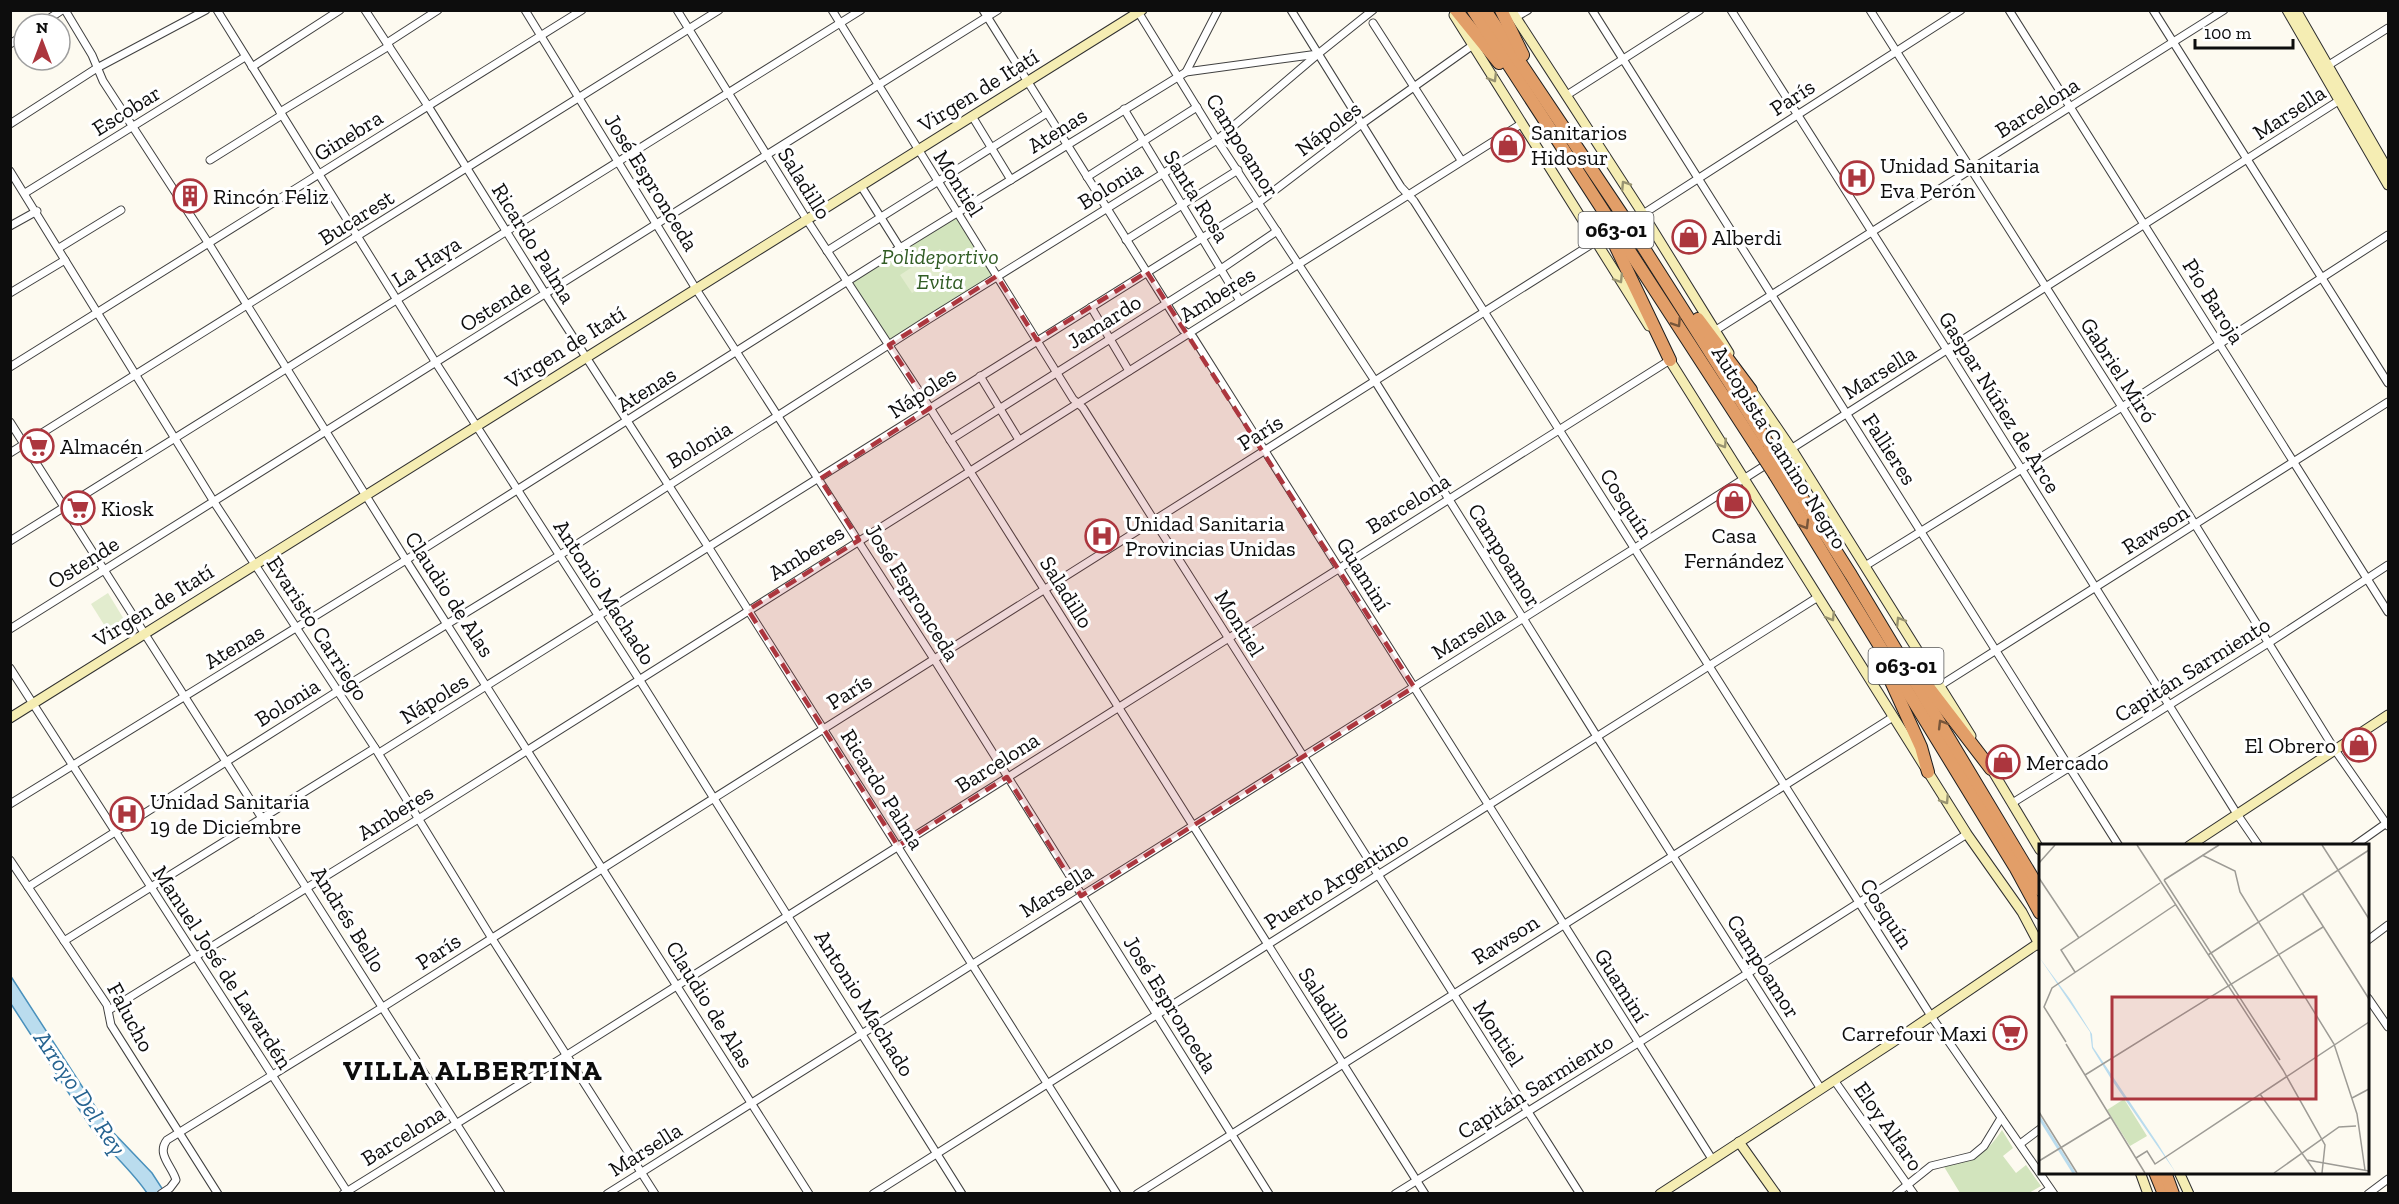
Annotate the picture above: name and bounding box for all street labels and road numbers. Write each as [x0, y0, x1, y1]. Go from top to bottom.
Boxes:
street label: Virgen de Itatí [912, 43, 1043, 139]
street label: Barcelona [1990, 71, 2085, 144]
street label: París [1765, 73, 1820, 122]
street label: Escobar [87, 79, 165, 142]
street label: Marsella [2248, 79, 2331, 146]
street label: Campoamor [1200, 88, 1285, 202]
street label: Nápoles [1290, 95, 1367, 162]
street label: Atenas [1022, 102, 1092, 159]
street label: Ginebra [309, 104, 388, 167]
street label: José Espronceda [599, 109, 705, 256]
street label: Saladillo [772, 142, 837, 224]
street label: Montiel [928, 145, 990, 222]
street label: Santa Rosa [1158, 145, 1236, 248]
street label: Bolonia [1073, 155, 1148, 216]
street label: Ricardo Palma [486, 178, 581, 309]
street label: Bucarest [314, 183, 400, 251]
road number: 063-01 [1578, 212, 1654, 248]
street label: La Haya [387, 230, 466, 293]
street label: Pío Baroja [2177, 254, 2251, 349]
street label: Amberes [1174, 261, 1260, 328]
street label: Ostende [455, 273, 536, 338]
street label: Jamardo [1062, 288, 1146, 355]
street label: Virgen de Itatí [499, 300, 630, 396]
street label: Gaspar Núñez de Arce [1933, 306, 2066, 498]
street label: Gabriel Miró [2075, 312, 2163, 428]
street label: Marsella [1838, 339, 1921, 405]
street label: Autopista Camino Negro [1706, 341, 1853, 554]
street label: Atenas [611, 361, 681, 418]
street label: Nápoles [883, 361, 961, 424]
street label: París [1233, 408, 1288, 457]
street label: Fallieres [1856, 408, 1923, 490]
street label: Bolonia [662, 414, 737, 474]
street label: Cosquín [1594, 463, 1659, 544]
street label: Barcelona [1361, 467, 1456, 540]
street label: Campoamor [1462, 498, 1547, 612]
street label: Rawson [2117, 498, 2194, 560]
street label: Antonio Machado [548, 515, 662, 670]
street label: Amberes [763, 519, 849, 586]
street label: José Espronceda [860, 519, 966, 666]
street label: Claudio de Alas [399, 526, 500, 662]
street label: Ostende [43, 530, 124, 595]
street label: Guaminí [1330, 532, 1397, 616]
street label: Evaristo Carriego [261, 551, 374, 706]
street label: Saladillo [1034, 551, 1099, 633]
street label: Virgen de Itatí [87, 558, 218, 654]
street label: Montiel [1209, 585, 1271, 662]
street label: Marsella [1427, 599, 1510, 665]
street label: Capitán Sarmiento [2109, 611, 2275, 728]
street label: Atenas [199, 618, 269, 675]
road number: 063-01 [1868, 648, 1944, 684]
street label: Nápoles [395, 667, 473, 730]
street label: París [822, 667, 877, 716]
street label: Bolonia [250, 672, 325, 733]
street label: Ricardo Palma [835, 724, 930, 855]
street label: Barcelona [950, 726, 1045, 799]
street label: Amberes [352, 779, 438, 846]
street label: Puerto Argentino [1259, 825, 1413, 936]
street label: Marsella [1015, 857, 1098, 923]
street label: Manuel José de Lavardén [147, 861, 299, 1074]
street label: Andrés Bello [305, 861, 392, 977]
street label: Cosquín [1854, 873, 1919, 954]
street label: Rawson [1467, 908, 1544, 970]
street label: Campoamor [1721, 909, 1806, 1023]
street label: Antonio Machado [809, 925, 920, 1082]
street label: París [411, 927, 466, 976]
street label: José Espronceda [1118, 931, 1224, 1078]
street label: Claudio de Alas [660, 936, 759, 1073]
street label: Guaminí [1588, 943, 1655, 1027]
street label: Saladillo [1292, 962, 1359, 1044]
street label: Falucho [101, 978, 160, 1057]
street label: Montiel [1467, 995, 1530, 1071]
street label: Capitán Sarmiento [1452, 1028, 1618, 1145]
street label: Eloy Alfaro [1848, 1076, 1929, 1176]
street label: Barcelona [356, 1099, 451, 1172]
street label: Marsella [604, 1116, 687, 1182]

